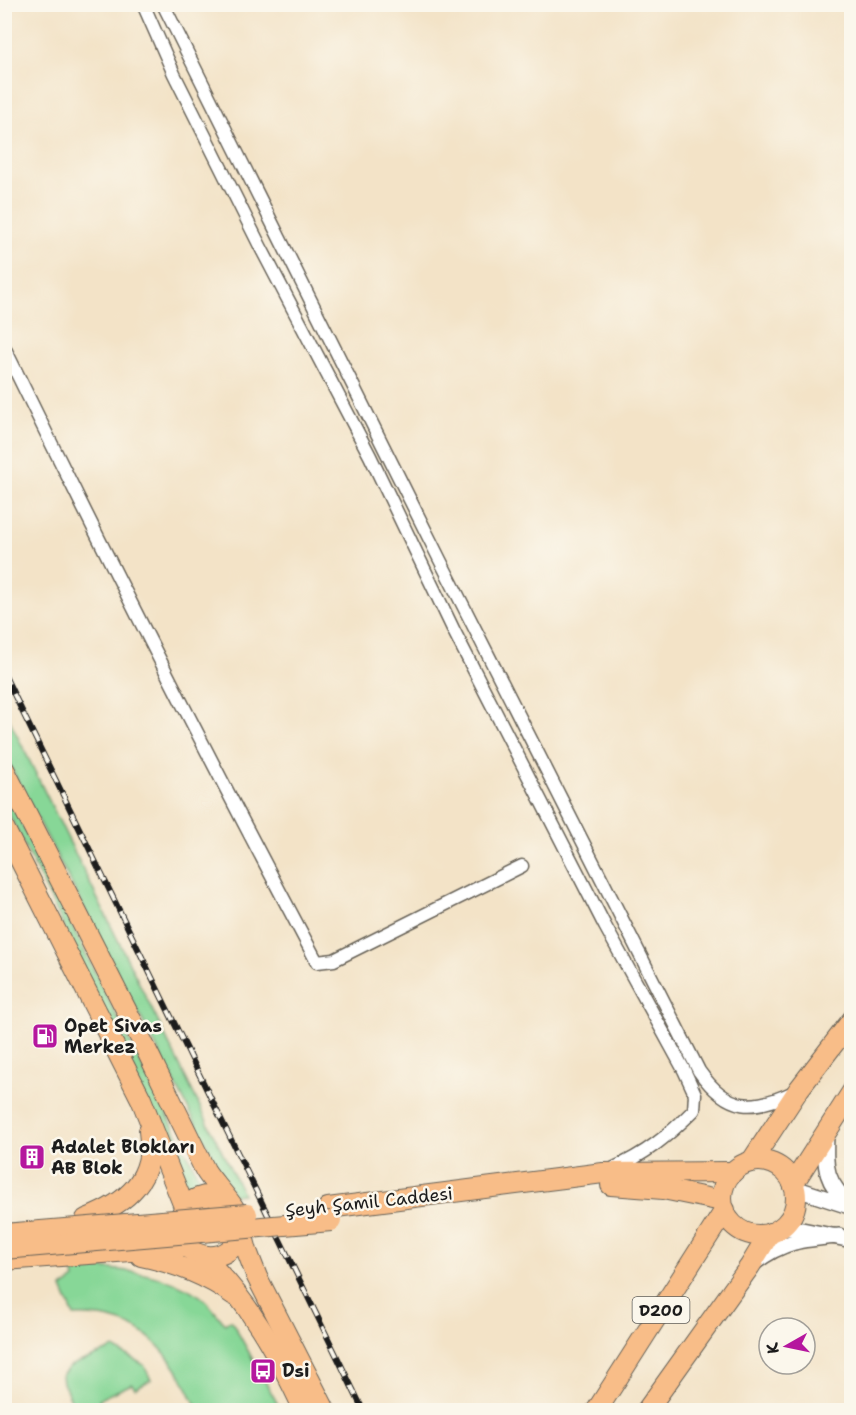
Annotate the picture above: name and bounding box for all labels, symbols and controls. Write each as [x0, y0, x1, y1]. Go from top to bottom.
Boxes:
place label: Opet Sivas Merkez [64, 1014, 162, 1059]
fuel station icon: Opet Sivas Merkez [30, 1021, 60, 1051]
place label: Adalet Blokları AB Blok [51, 1135, 195, 1180]
building icon: Adalet Blokları AB Blok [17, 1142, 47, 1172]
street label: Şeyh Şamil Caddesi [284, 1181, 454, 1223]
road number: D200 [632, 1297, 690, 1323]
north arrow [757, 1316, 817, 1376]
text: K [761, 1341, 784, 1355]
bus stop icon: Dsi [248, 1356, 278, 1386]
place label: Dsi [282, 1359, 310, 1383]

